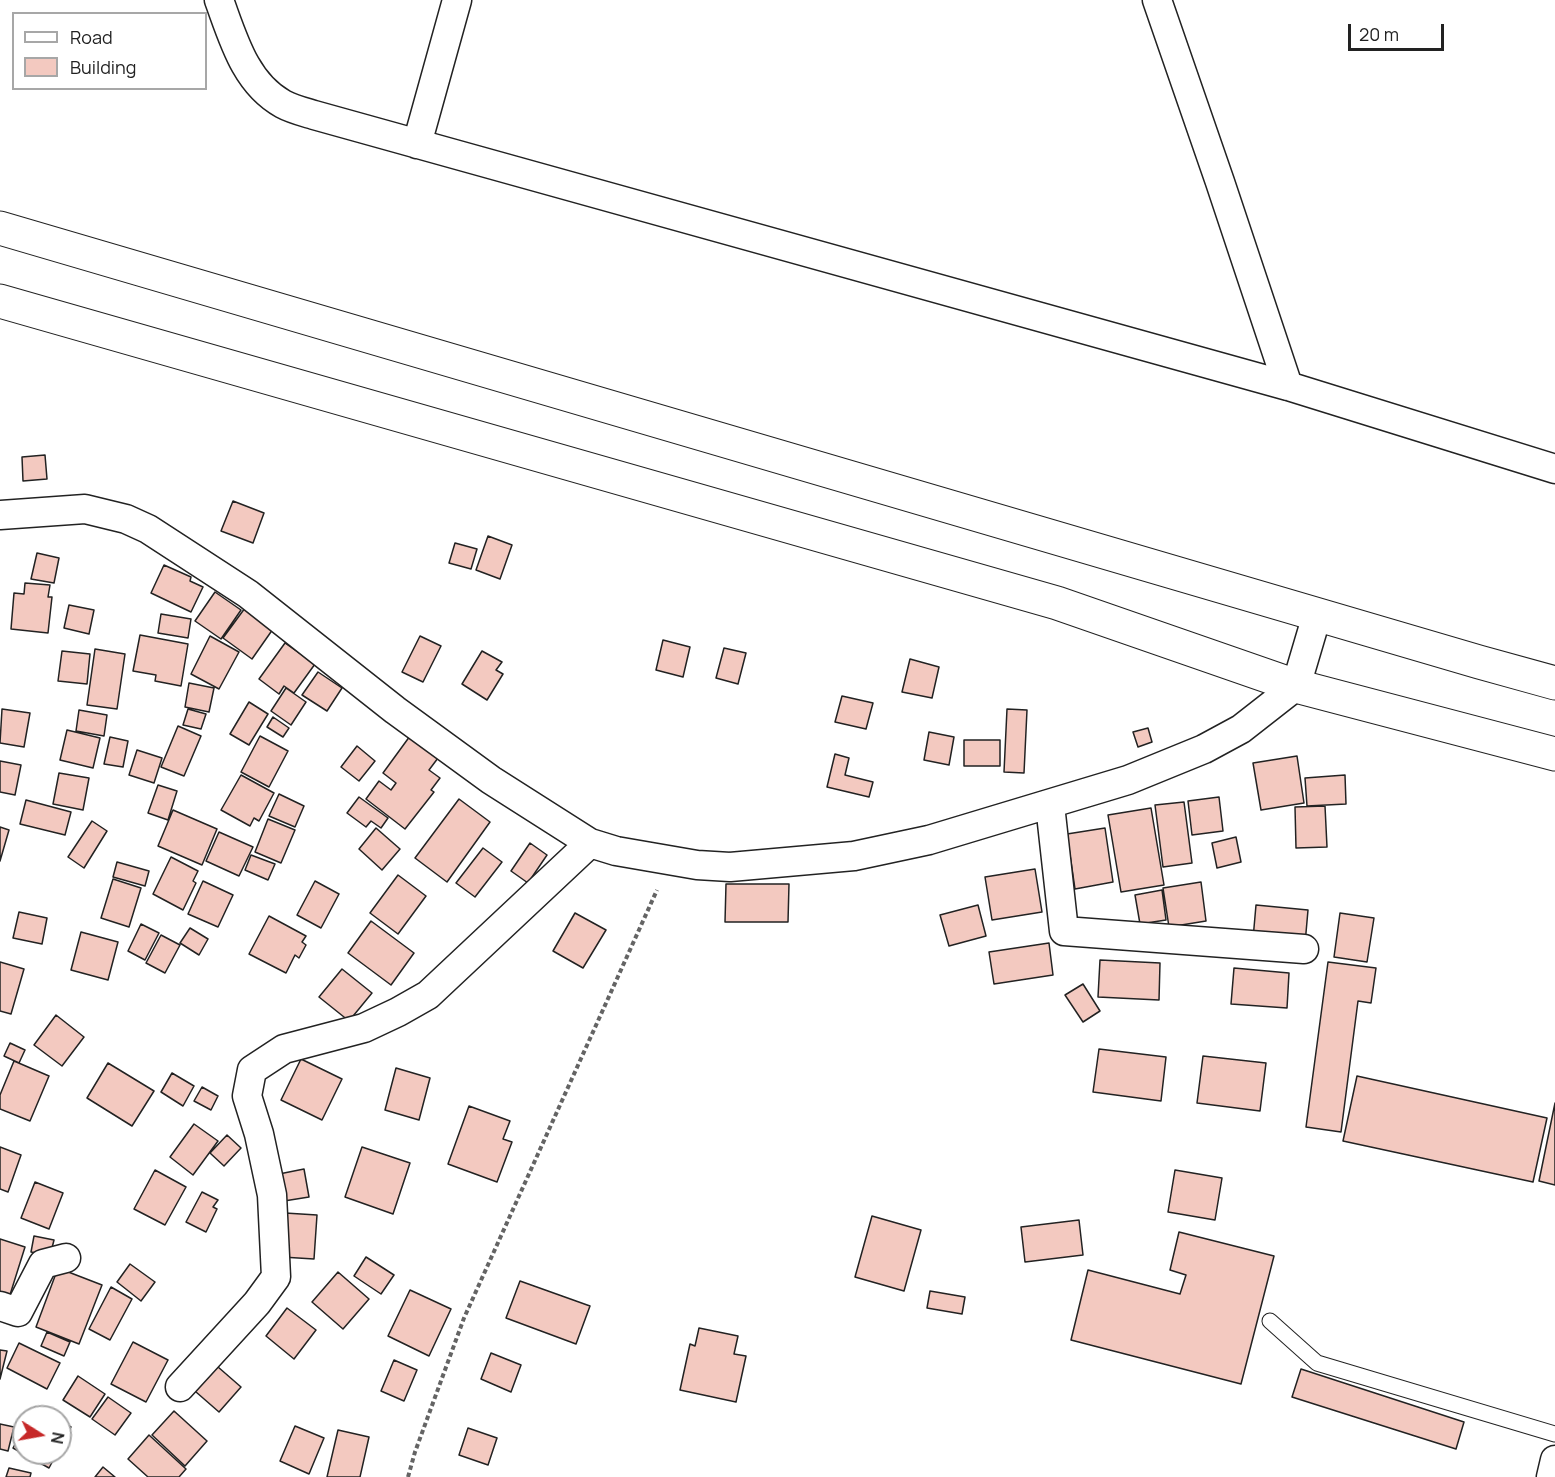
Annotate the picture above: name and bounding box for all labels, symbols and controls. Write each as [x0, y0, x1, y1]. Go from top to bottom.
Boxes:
legend [12, 12, 207, 90]
scale bar [1351, 12, 1447, 50]
text: 20 m [1359, 22, 1399, 46]
text: Road [70, 25, 113, 49]
text: Building [70, 55, 136, 79]
north arrow [12, 1405, 72, 1465]
text: N [46, 1430, 70, 1446]

